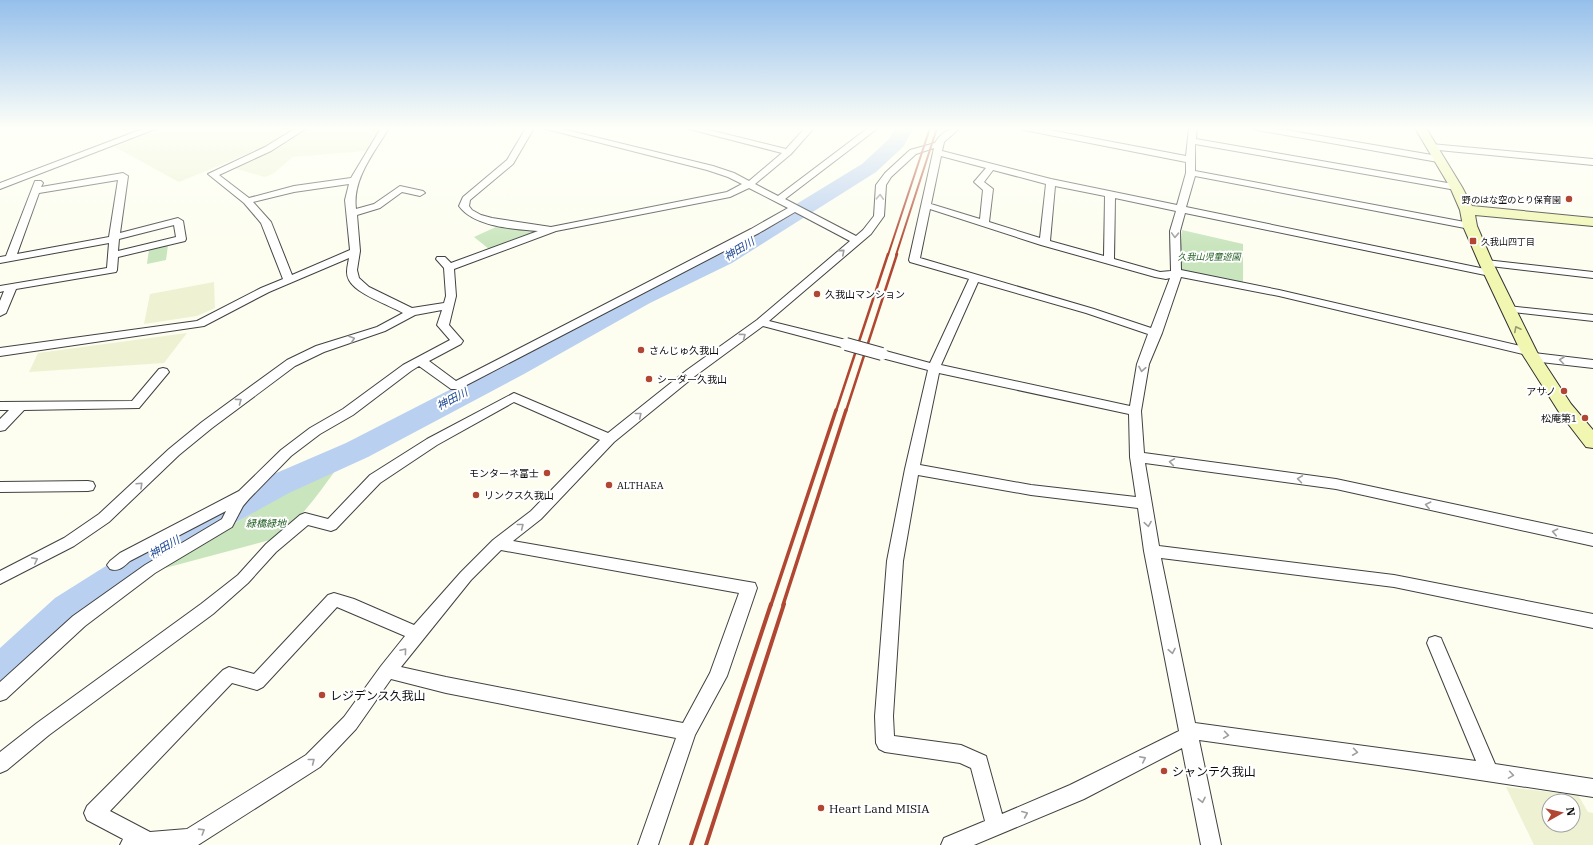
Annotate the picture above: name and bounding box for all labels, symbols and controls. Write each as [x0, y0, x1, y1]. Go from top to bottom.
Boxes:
one-way arrow [876, 194, 885, 200]
place label: 野のはな空のとり保育園 [1462, 194, 1561, 205]
marker: 野のはな空のとり保育園 [1564, 194, 1574, 204]
one-way arrow [1171, 232, 1180, 238]
water label: 神田川 [721, 234, 758, 263]
marker: 久我山四丁目 [1468, 236, 1478, 246]
place label: 久我山四丁目 [1481, 236, 1535, 247]
one-way arrow [837, 250, 845, 257]
park label: 久我山児童遊園 [1177, 251, 1242, 262]
place label: 久我山マンション [825, 288, 905, 301]
marker: 久我山マンション [812, 289, 822, 299]
one-way arrow [1514, 326, 1522, 333]
one-way arrow [738, 334, 745, 341]
one-way arrow [348, 335, 355, 344]
place label: さんじゅ久我山 [649, 344, 719, 357]
marker: さんじゅ久我山 [636, 345, 646, 355]
one-way arrow [1559, 356, 1566, 365]
one-way arrow [1139, 366, 1147, 372]
place label: シーダー久我山 [657, 373, 727, 386]
marker: シーダー久我山 [644, 374, 654, 384]
water label: 神田川 [434, 385, 471, 413]
place label: アサノ [1526, 385, 1556, 398]
marker: アサノ [1559, 386, 1569, 396]
one-way arrow [235, 399, 242, 406]
place label: 松庵第1 [1541, 412, 1577, 425]
one-way arrow [635, 413, 642, 420]
marker: 松庵第1 [1580, 413, 1590, 423]
one-way arrow [1168, 458, 1175, 467]
place label: モンターネ富士 [469, 467, 539, 480]
marker: モンターネ富士 [542, 468, 552, 478]
one-way arrow [1297, 475, 1303, 484]
place label: ALTHAEA [617, 479, 664, 492]
marker: ALTHAEA [604, 480, 614, 490]
one-way arrow [135, 482, 143, 490]
place label: リンクス久我山 [484, 489, 554, 502]
marker: リンクス久我山 [471, 490, 481, 500]
one-way arrow [1425, 501, 1431, 509]
park label: 緑橋緑地 [246, 517, 287, 530]
one-way arrow [1143, 521, 1152, 527]
one-way arrow [517, 524, 524, 531]
one-way arrow [1552, 529, 1558, 537]
water label: 神田川 [146, 532, 183, 561]
one-way arrow [30, 557, 38, 565]
one-way arrow [399, 648, 406, 656]
one-way arrow [1167, 648, 1176, 654]
place label: レジデンス久我山 [330, 688, 426, 703]
marker: レジデンス久我山 [317, 690, 327, 700]
one-way arrow [1223, 730, 1229, 739]
one-way arrow [1352, 747, 1358, 756]
one-way arrow [1139, 756, 1146, 764]
one-way arrow [307, 759, 314, 766]
place label: シャンテ久我山 [1172, 764, 1256, 779]
marker: シャンテ久我山 [1159, 766, 1169, 776]
one-way arrow [1508, 770, 1515, 779]
north arrow [1541, 793, 1581, 833]
one-way arrow [1197, 797, 1205, 803]
place label: Heart Land MISIA [829, 801, 930, 816]
marker: Heart Land MISIA [816, 803, 826, 813]
text: N [1563, 806, 1578, 817]
one-way arrow [1022, 810, 1029, 818]
one-way arrow [198, 828, 205, 836]

